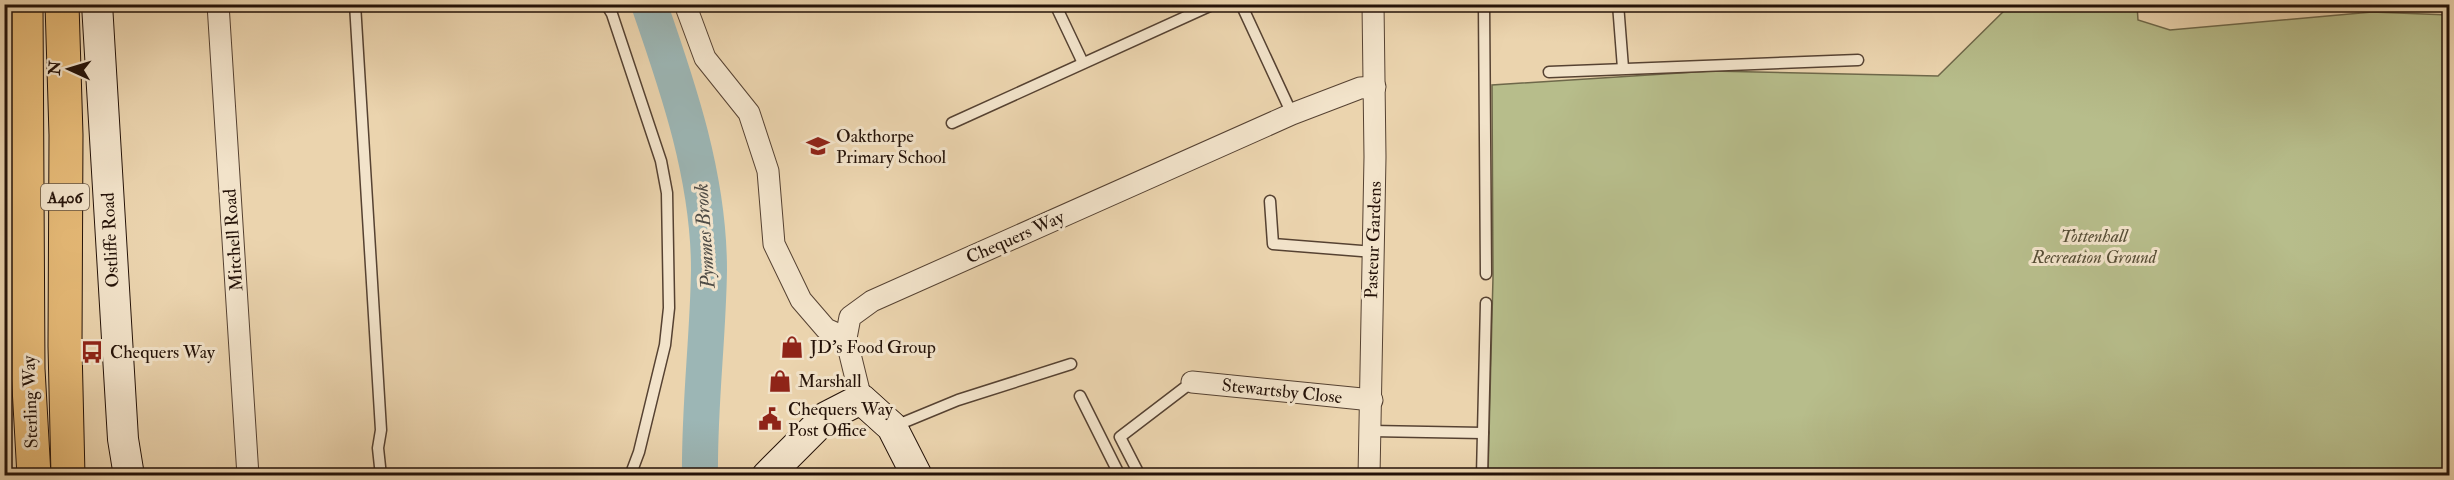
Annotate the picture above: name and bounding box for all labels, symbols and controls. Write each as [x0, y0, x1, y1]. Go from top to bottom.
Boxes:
north arrow [39, 39, 99, 99]
text: N [44, 60, 66, 77]
place label: Oakthorpe Primary School [836, 125, 947, 169]
school or university icon: Oakthorpe Primary School [805, 133, 831, 159]
street label: Pasteur Gardens [1360, 181, 1387, 299]
water label: Pymmes Brook [688, 182, 721, 290]
road number: A406 [41, 184, 89, 210]
street label: Mitchell Road [218, 188, 249, 292]
street label: Ostliffe Road [97, 192, 124, 288]
street label: Chequers Way [963, 205, 1069, 269]
park label: Tottenhall Recreation Ground [2031, 225, 2158, 269]
shop icon: JD's Food Group [779, 334, 805, 360]
place label: JD's Food Group [809, 336, 936, 359]
bus stop icon: Chequers Way [79, 339, 105, 365]
place label: Chequers Way [110, 341, 216, 364]
street label: Sterling Way [17, 354, 44, 449]
shop icon: Marshall [767, 368, 793, 394]
place label: Marshall [798, 370, 862, 393]
street label: Stewartsby Close [1221, 374, 1344, 409]
place label: Chequers Way Post Office [788, 398, 894, 442]
public building icon: Chequers Way Post Office [757, 406, 783, 432]

